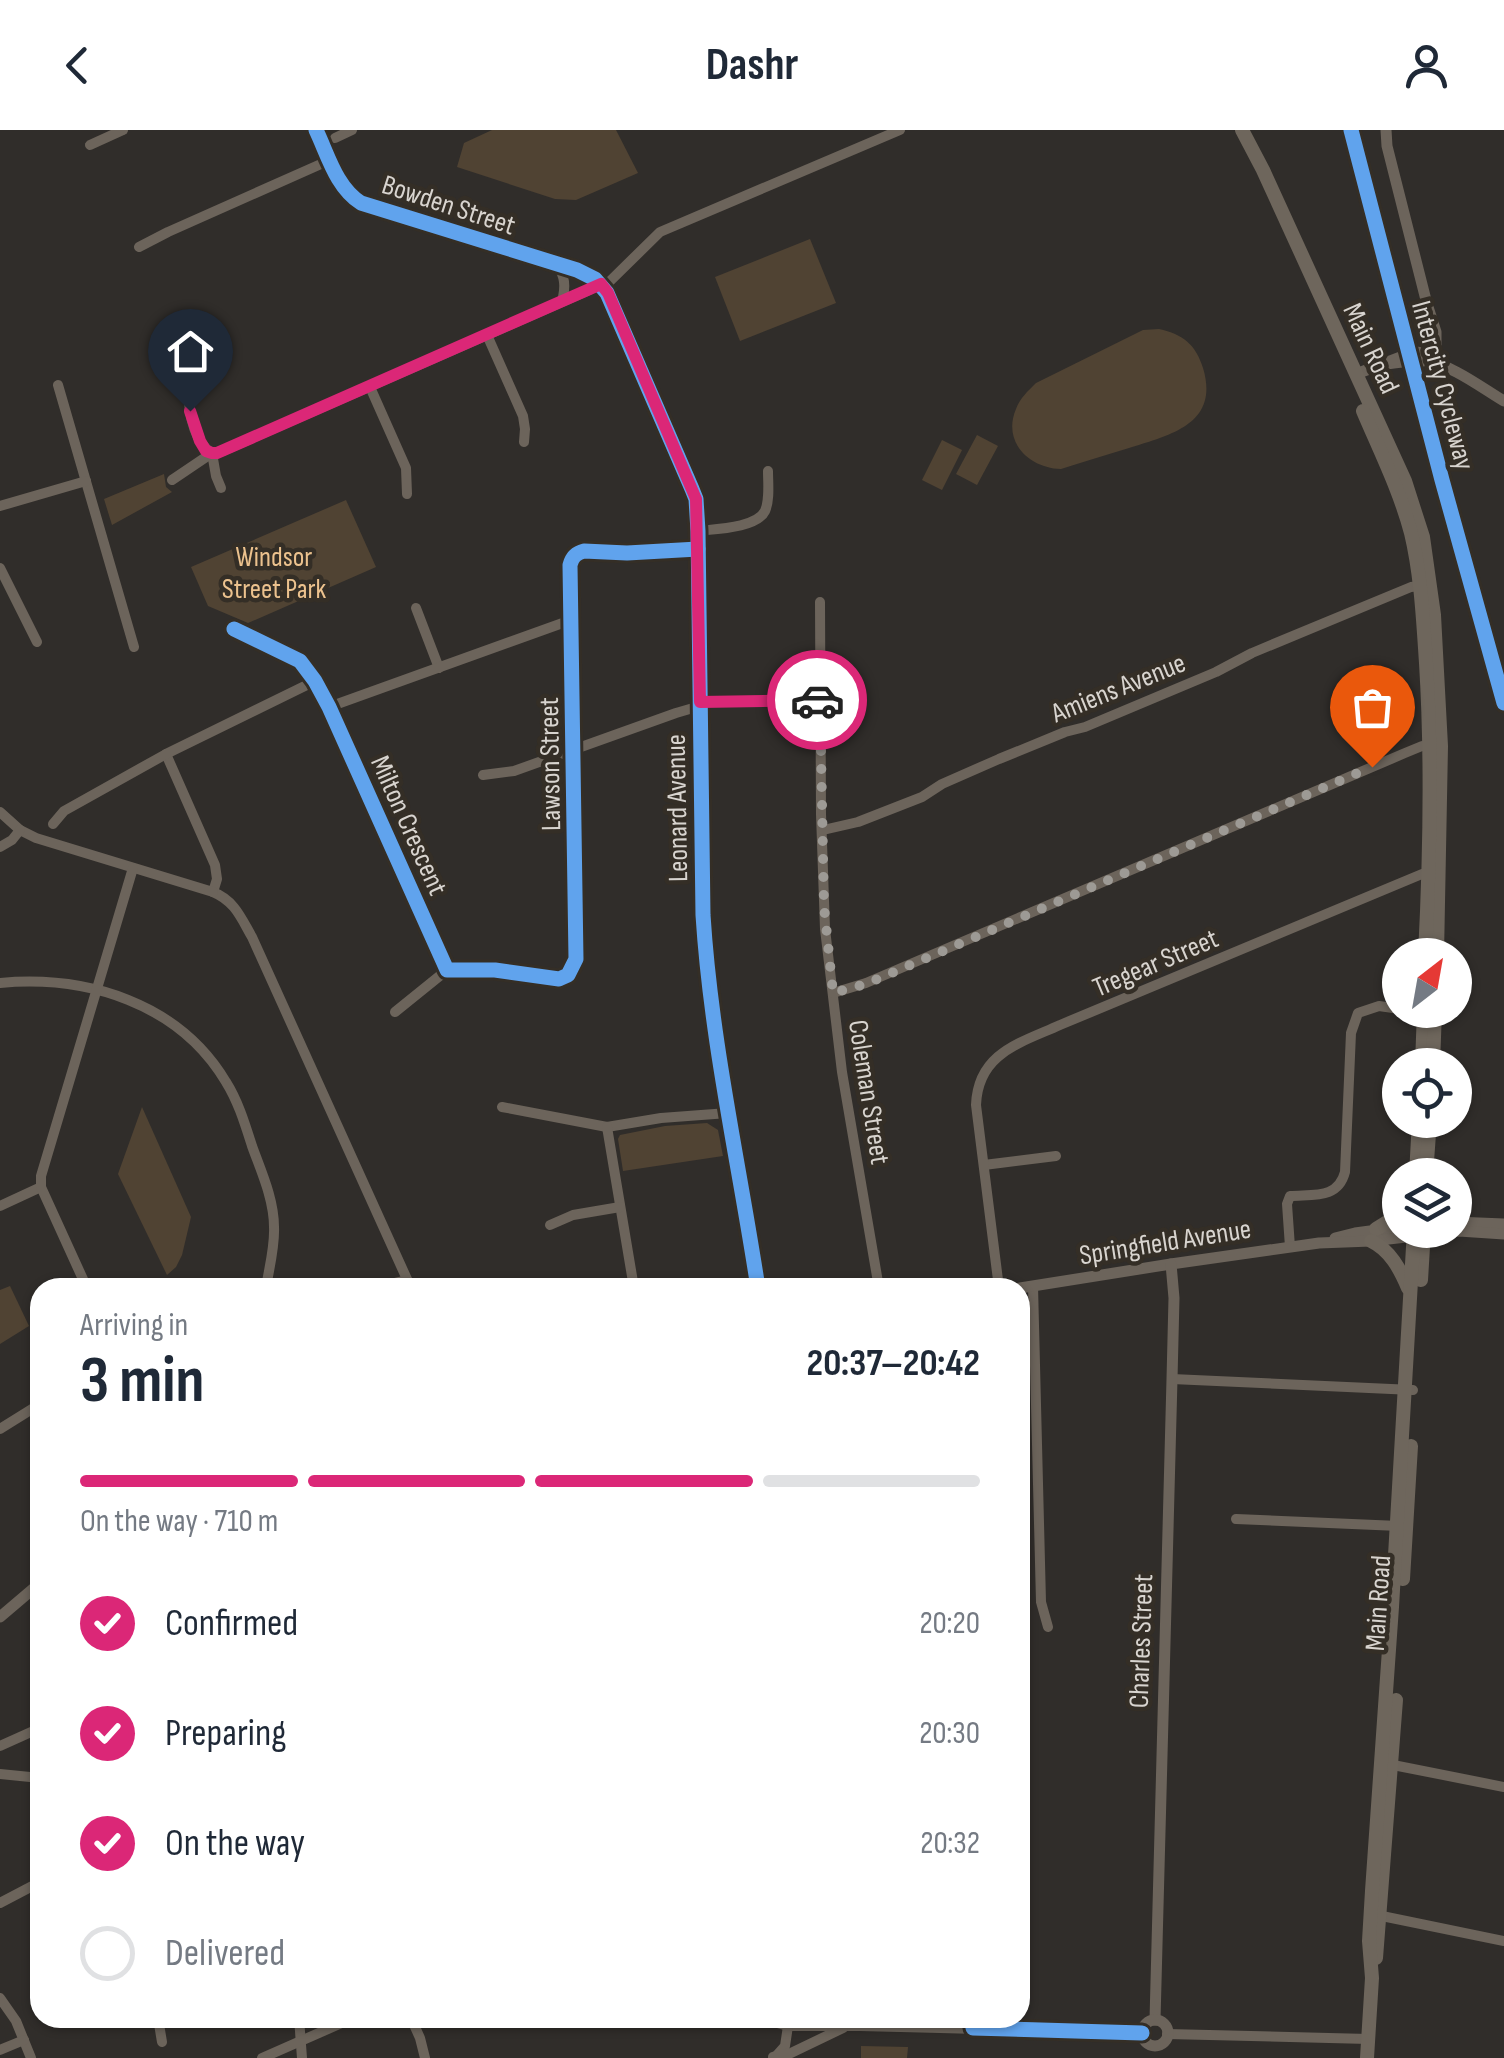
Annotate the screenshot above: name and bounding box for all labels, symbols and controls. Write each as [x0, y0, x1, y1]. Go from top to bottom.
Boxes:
icon: back [50, 38, 105, 93]
text: Dashr [706, 38, 798, 93]
icon: person [1399, 38, 1454, 93]
street label: Bowden Street [378, 168, 519, 242]
street label: Intercity Cycleway [1404, 297, 1481, 474]
street label: Main Road [1335, 298, 1406, 399]
pin [148, 309, 233, 412]
icon: home [163, 324, 218, 379]
park label: Windsor Street Park [222, 541, 327, 606]
street label: Amiens Avenue [1046, 647, 1191, 731]
courier [767, 650, 867, 750]
pin [1330, 665, 1415, 768]
icon: car [790, 673, 845, 728]
icon: bag [1345, 680, 1400, 735]
street label: Lawson Street [533, 697, 568, 831]
street label: Leonard Avenue [660, 734, 695, 882]
street label: Milton Crescent [363, 751, 454, 900]
street label: Tregear Street [1088, 922, 1223, 1005]
north arrow [1382, 938, 1472, 1028]
map controls [1382, 938, 1472, 1248]
street label: Coleman Street [841, 1018, 896, 1167]
button: locate [1382, 1048, 1472, 1138]
button: layers [1382, 1158, 1472, 1248]
street label: Springfield Avenue [1077, 1213, 1253, 1272]
text: Arriving in [80, 1306, 188, 1345]
text: 20:37–20:42 [807, 1341, 980, 1386]
text: 3 min [80, 1343, 204, 1421]
text: On the way · 710 m [80, 1502, 278, 1541]
street label: Main Road [1359, 1554, 1398, 1652]
street label: Charles Street [1123, 1573, 1160, 1709]
icon: check [80, 1596, 135, 1651]
text: Confirmed [165, 1601, 298, 1646]
text: 20:20 [919, 1604, 980, 1643]
icon: check [80, 1706, 135, 1761]
text: Preparing [165, 1711, 286, 1756]
text: 20:30 [919, 1714, 980, 1753]
icon: check [80, 1816, 135, 1871]
text: On the way [165, 1821, 305, 1866]
text: 20:32 [920, 1824, 980, 1863]
text: Delivered [165, 1931, 285, 1976]

